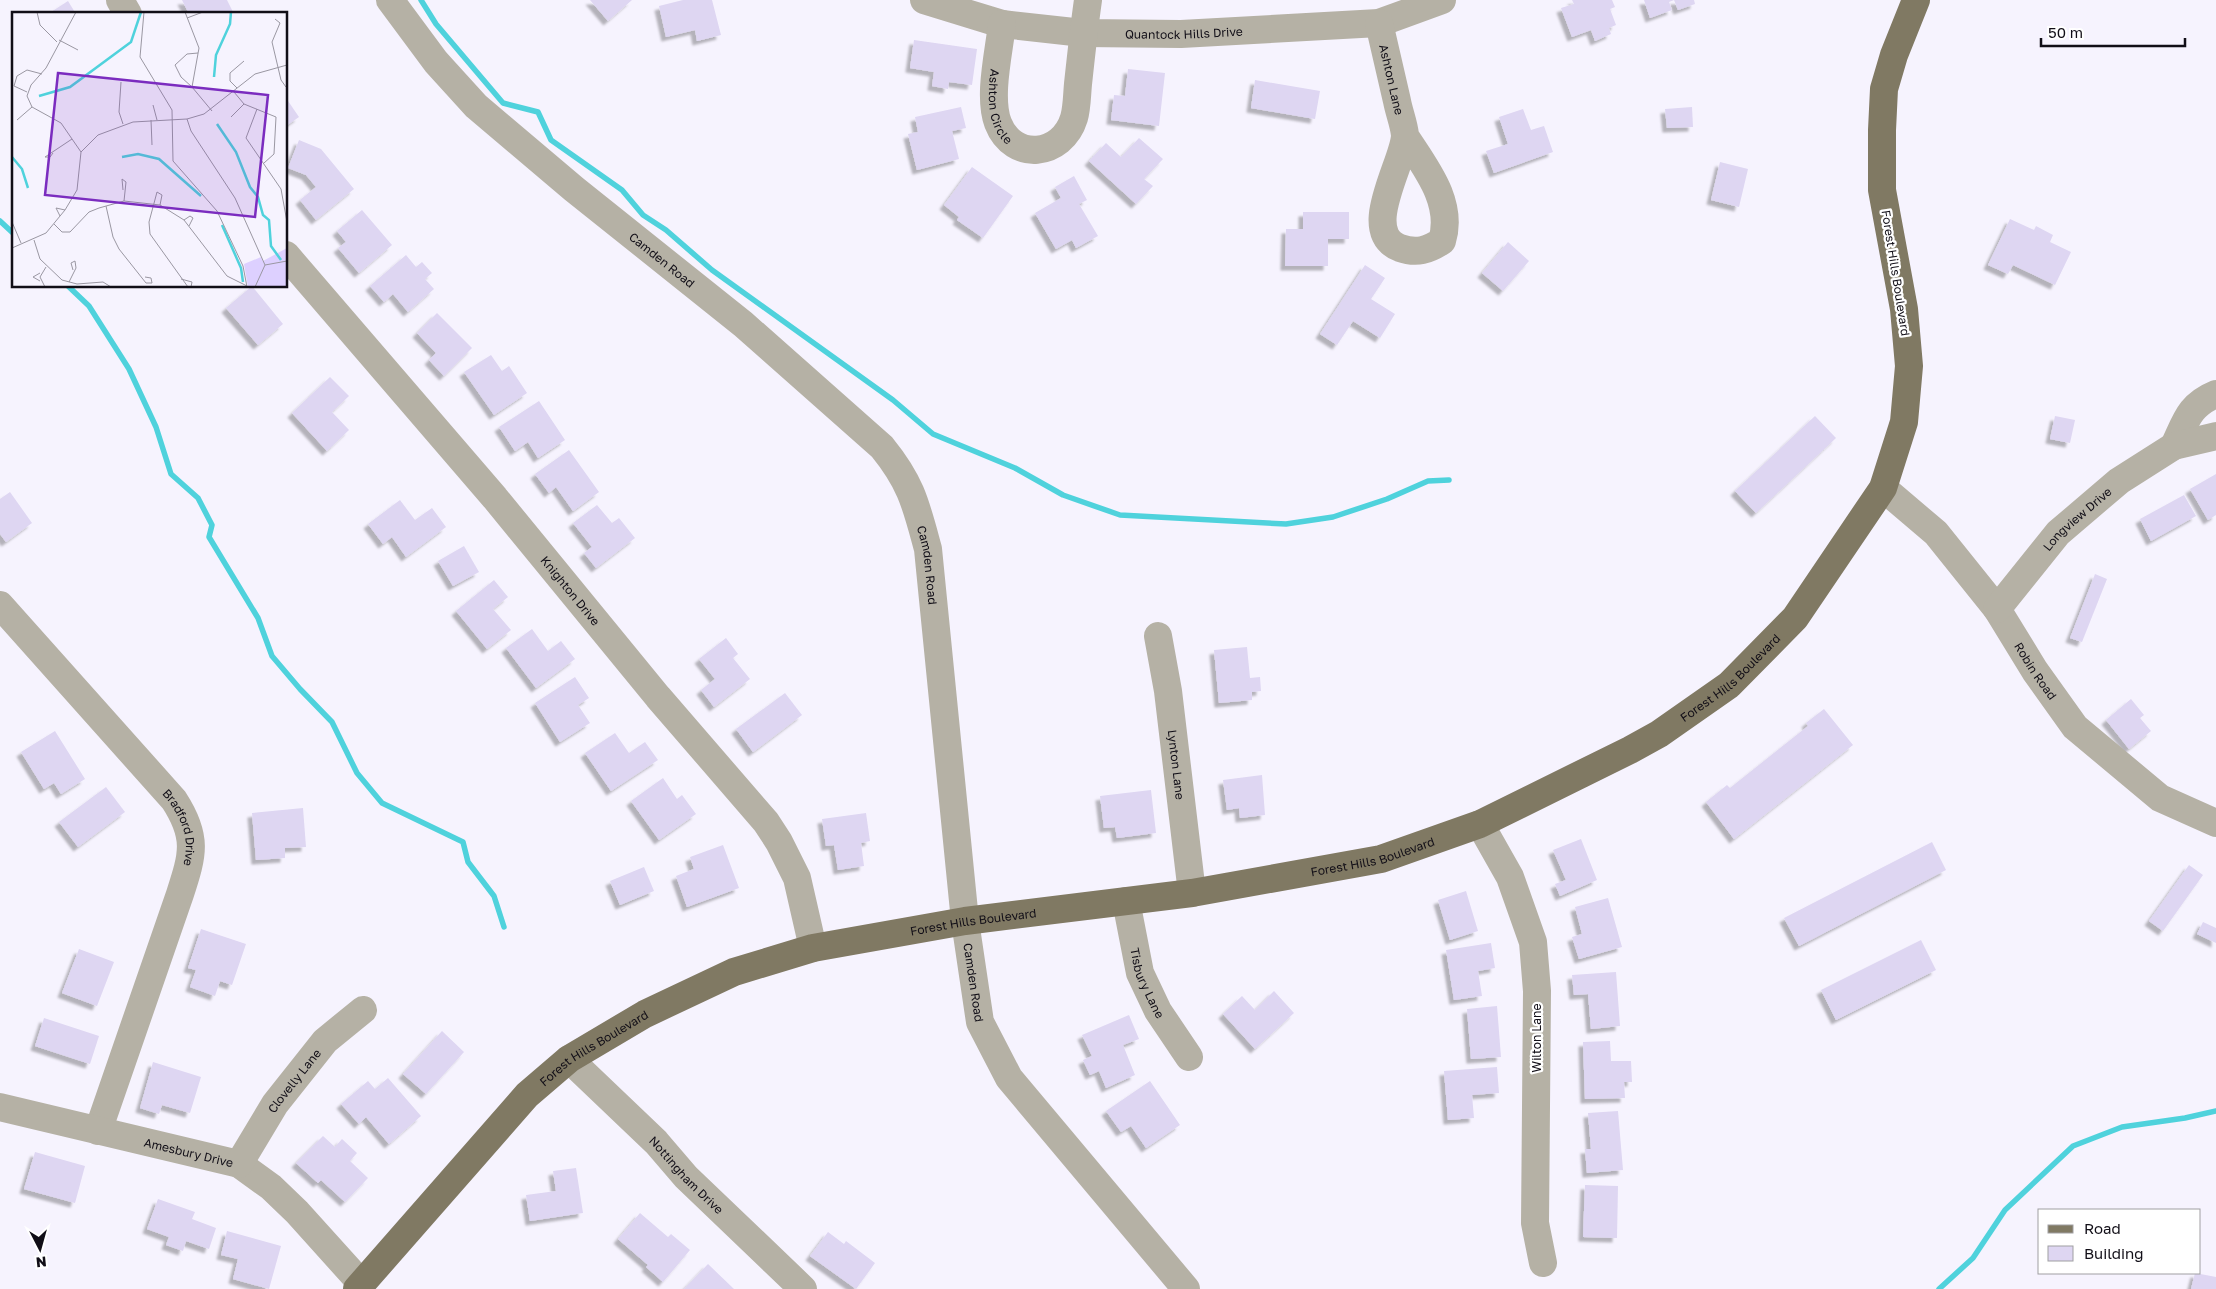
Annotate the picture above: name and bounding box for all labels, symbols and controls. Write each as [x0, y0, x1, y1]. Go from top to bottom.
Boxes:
inset map [12, 12, 288, 288]
scale bar [2041, 15, 2185, 47]
street label: Quantock Hills Drive [1125, 23, 1243, 42]
text: 50 m [2048, 23, 2083, 41]
street label: Ashton Lane [1377, 43, 1408, 117]
street label: Ashton Circle [986, 68, 1016, 147]
street label: Forest Hills Boulevard [1879, 209, 1913, 337]
street label: Camden Road [626, 229, 698, 290]
street label: Longview Drive [2039, 483, 2114, 554]
street label: Camden Road [914, 524, 941, 605]
street label: Knighton Drive [538, 553, 604, 628]
street label: Forest Hills Boulevard [1677, 630, 1783, 725]
street label: Robin Road [2012, 639, 2060, 702]
street label: Lynton Lane [1165, 729, 1188, 800]
street label: Bradford Drive [160, 785, 198, 868]
street label: Forest Hills Boulevard [1309, 833, 1436, 879]
street label: Forest Hills Boulevard [909, 905, 1037, 938]
street label: Camden Road [961, 942, 987, 1023]
street label: Tisbury Lane [1128, 946, 1168, 1021]
street label: Wilton Lane [1529, 1004, 1544, 1072]
street label: Forest Hills Boulevard [536, 1006, 651, 1089]
street label: Clovelly Lane [264, 1045, 324, 1115]
street label: Nottingham Drive [647, 1132, 727, 1217]
street label: Amesbury Drive [143, 1134, 235, 1170]
legend [2038, 1209, 2201, 1274]
text: Road [2084, 1219, 2121, 1237]
north arrow [15, 1224, 65, 1274]
text: Building [2084, 1244, 2144, 1262]
text: N [35, 1253, 48, 1271]

